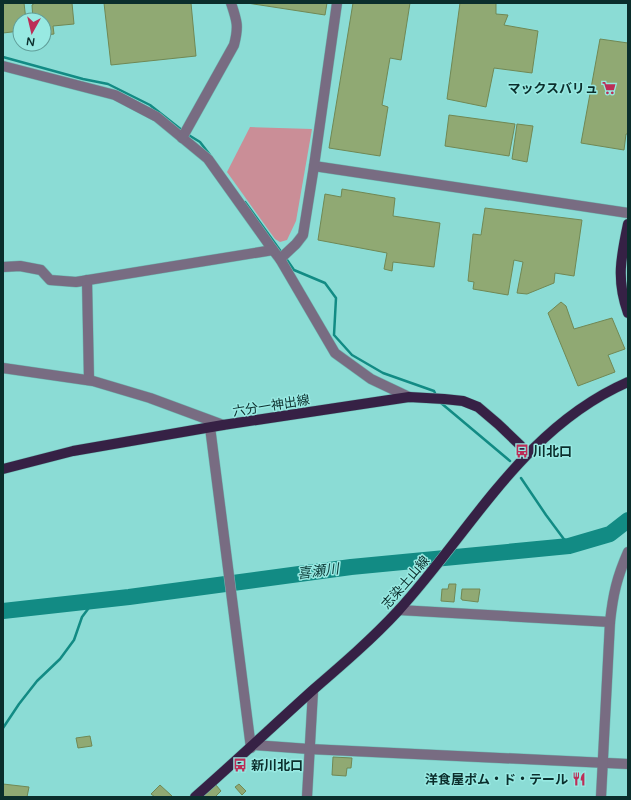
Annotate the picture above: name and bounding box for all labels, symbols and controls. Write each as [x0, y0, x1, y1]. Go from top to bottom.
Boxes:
north arrow [12, 12, 52, 52]
text: N [25, 34, 36, 48]
supermarket icon: マックスバリュ [601, 80, 617, 96]
place label: マックスバリュ [507, 81, 598, 97]
street label: 六分一神出線 [231, 392, 311, 420]
bus stop icon: 川北口 [514, 443, 530, 459]
place label: 川北口 [533, 444, 572, 460]
street label: 志染土山線 [378, 553, 433, 612]
water label: 喜瀬川 [296, 560, 342, 582]
bus stop icon: 新川北口 [232, 757, 248, 773]
place label: 新川北口 [251, 758, 303, 774]
restaurant icon: 洋食屋ポム・ド・テール [571, 771, 587, 787]
place label: 洋食屋ポム・ド・テール [425, 772, 568, 788]

